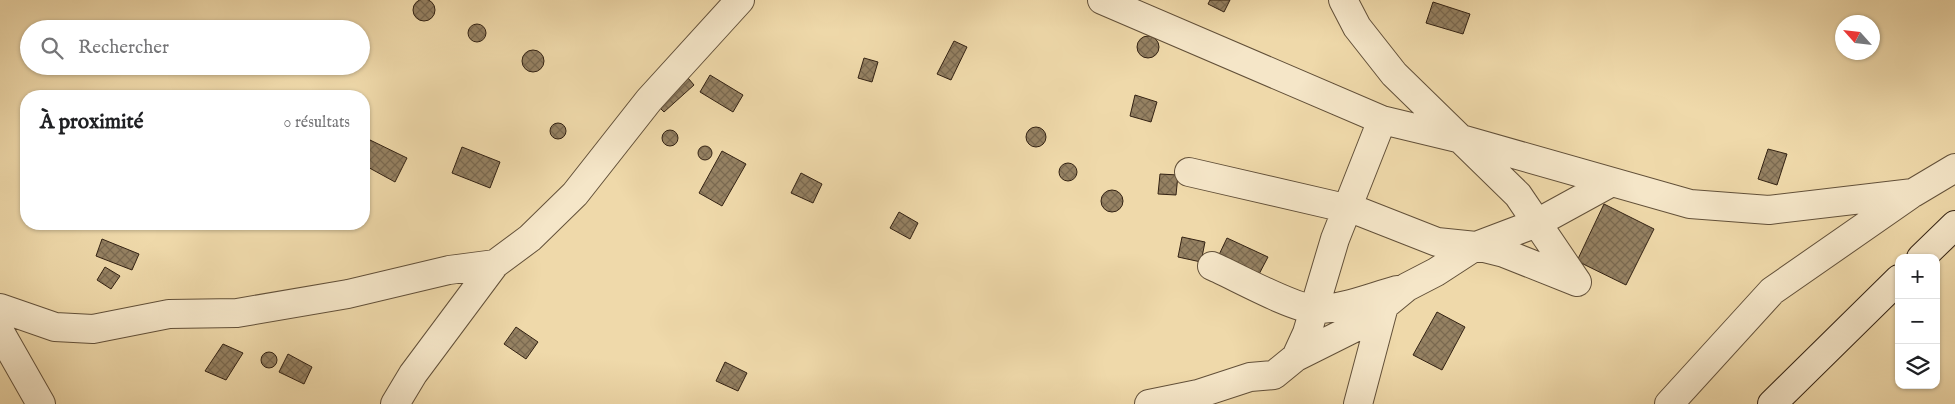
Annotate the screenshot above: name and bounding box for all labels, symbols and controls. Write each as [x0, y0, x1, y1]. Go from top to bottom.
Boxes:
north arrow [1835, 15, 1880, 60]
search box [20, 20, 370, 75]
icon: search [38, 34, 66, 62]
text: Rechercher [78, 36, 169, 60]
text: À proximité [40, 109, 143, 136]
text: 0 résultats [284, 113, 350, 133]
map controls [1895, 254, 1940, 389]
button: + [1895, 254, 1940, 299]
button: − [1895, 299, 1940, 344]
button: layers [1895, 344, 1940, 389]

